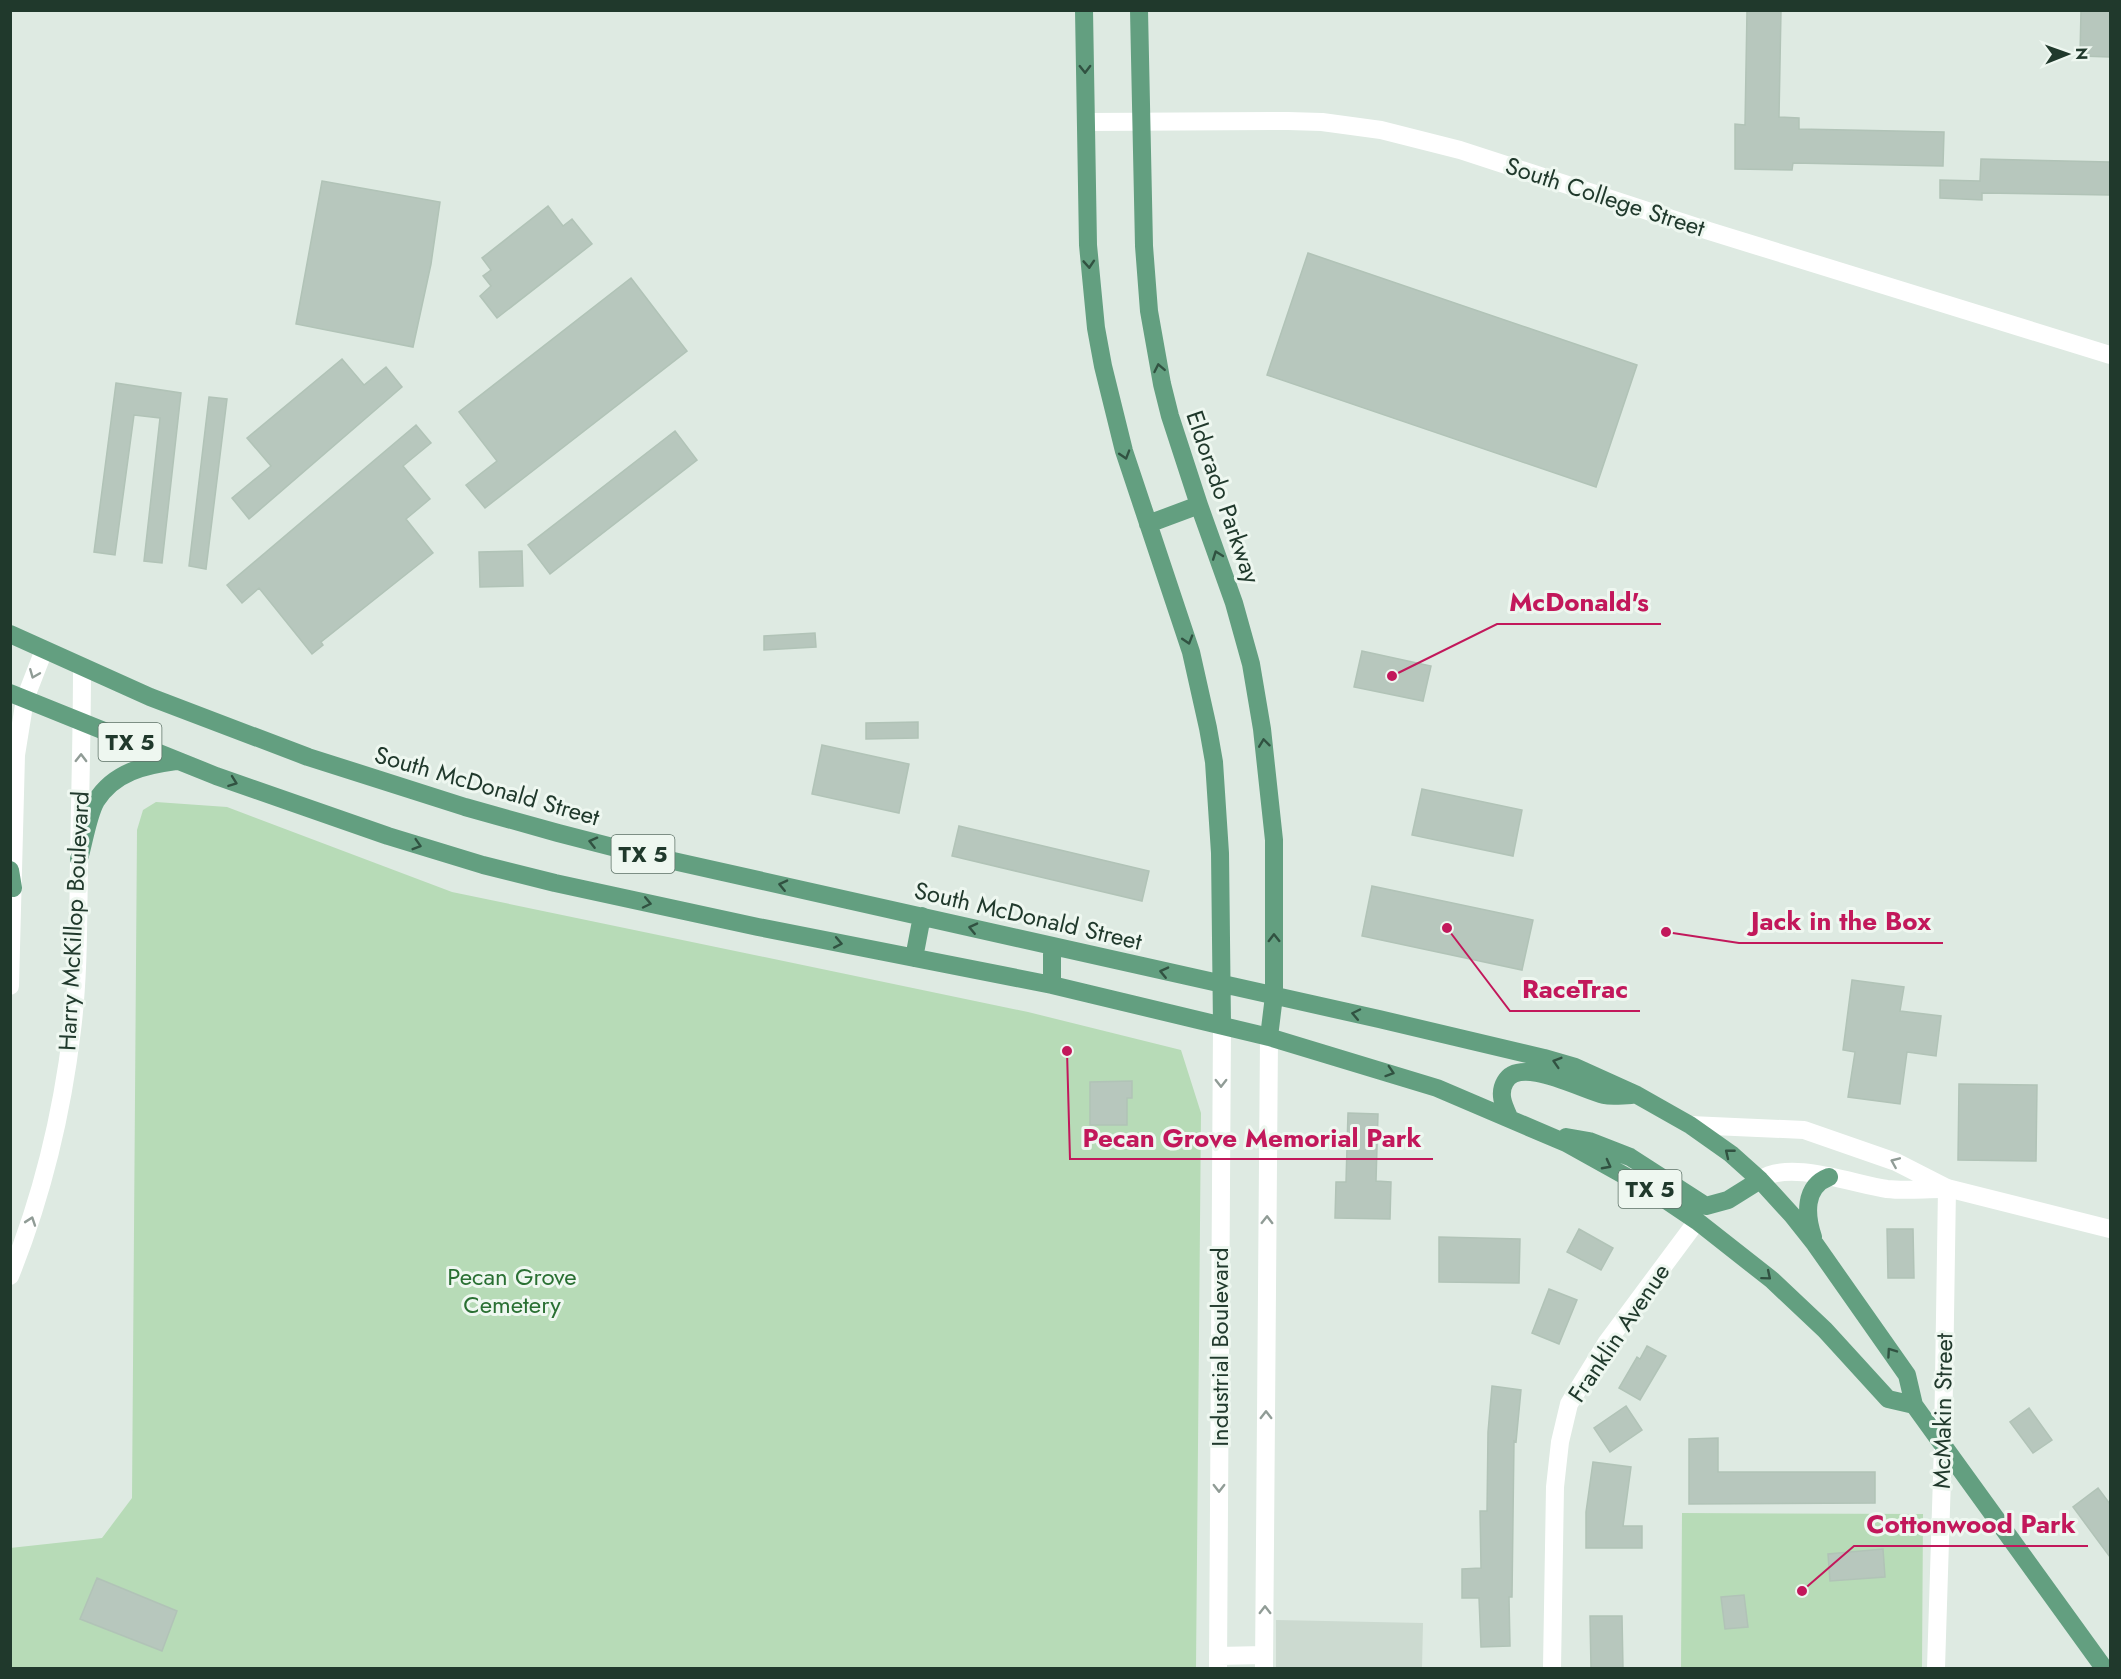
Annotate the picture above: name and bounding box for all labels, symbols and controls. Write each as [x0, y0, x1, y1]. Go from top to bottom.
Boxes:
north arrow [2037, 24, 2097, 84]
text: N [2070, 47, 2093, 60]
one-way arrow [1079, 64, 1091, 73]
street label: South College Street [1501, 148, 1710, 245]
one-way arrow [1083, 259, 1096, 268]
one-way arrow [1153, 364, 1166, 374]
street label: Eldorado Parkway [1178, 406, 1270, 588]
one-way arrow [1118, 449, 1131, 460]
one-way arrow [1211, 550, 1224, 560]
callout: McDonald's [1497, 580, 1661, 624]
text: McDonald's [1509, 583, 1649, 621]
one-way arrow [1181, 634, 1193, 645]
one-way arrow [29, 669, 42, 679]
road number: TX 5 [98, 723, 162, 761]
street label: South McDonald Street [371, 737, 604, 834]
one-way arrow [1258, 739, 1271, 748]
one-way arrow [75, 753, 87, 762]
one-way arrow [227, 775, 238, 788]
street label: Harry McKillop Boulevard [49, 790, 98, 1052]
road number: TX 5 [612, 835, 674, 873]
one-way arrow [588, 837, 598, 850]
one-way arrow [411, 838, 422, 850]
street label: South McDonald Street [911, 872, 1146, 959]
one-way arrow [779, 879, 789, 892]
one-way arrow [642, 896, 652, 909]
callout: Jack in the Box [1739, 899, 1943, 943]
text: Jack in the Box [1746, 902, 1931, 940]
one-way arrow [969, 922, 979, 935]
one-way arrow [1268, 933, 1280, 942]
one-way arrow [833, 936, 843, 949]
one-way arrow [1159, 966, 1169, 979]
callout: RaceTrac [1510, 967, 1640, 1011]
text: RaceTrac [1522, 970, 1628, 1008]
one-way arrow [1351, 1008, 1361, 1021]
one-way arrow [1553, 1057, 1563, 1069]
one-way arrow [1384, 1065, 1395, 1077]
one-way arrow [1215, 1079, 1227, 1088]
callout: Pecan Grove Memorial Park [1070, 1115, 1433, 1159]
text: Pecan Grove Memorial Park [1083, 1119, 1421, 1157]
one-way arrow [1725, 1149, 1736, 1160]
one-way arrow [1601, 1158, 1612, 1169]
one-way arrow [1890, 1158, 1901, 1170]
road number: TX 5 [1618, 1170, 1682, 1208]
one-way arrow [23, 1216, 36, 1227]
one-way arrow [1261, 1216, 1273, 1225]
street label: Industrial Boulevard [1202, 1247, 1237, 1447]
street label: Franklin Avenue [1559, 1256, 1678, 1409]
park label: Pecan Grove Cemetery [447, 1259, 577, 1322]
one-way arrow [1760, 1269, 1771, 1280]
street label: McMakin Street [1924, 1333, 1961, 1489]
one-way arrow [1887, 1348, 1898, 1359]
one-way arrow [1260, 1411, 1272, 1420]
one-way arrow [1213, 1484, 1225, 1493]
callout: Cottonwood Park [1854, 1502, 2088, 1546]
text: Cottonwood Park [1866, 1505, 2076, 1543]
one-way arrow [1259, 1606, 1271, 1615]

